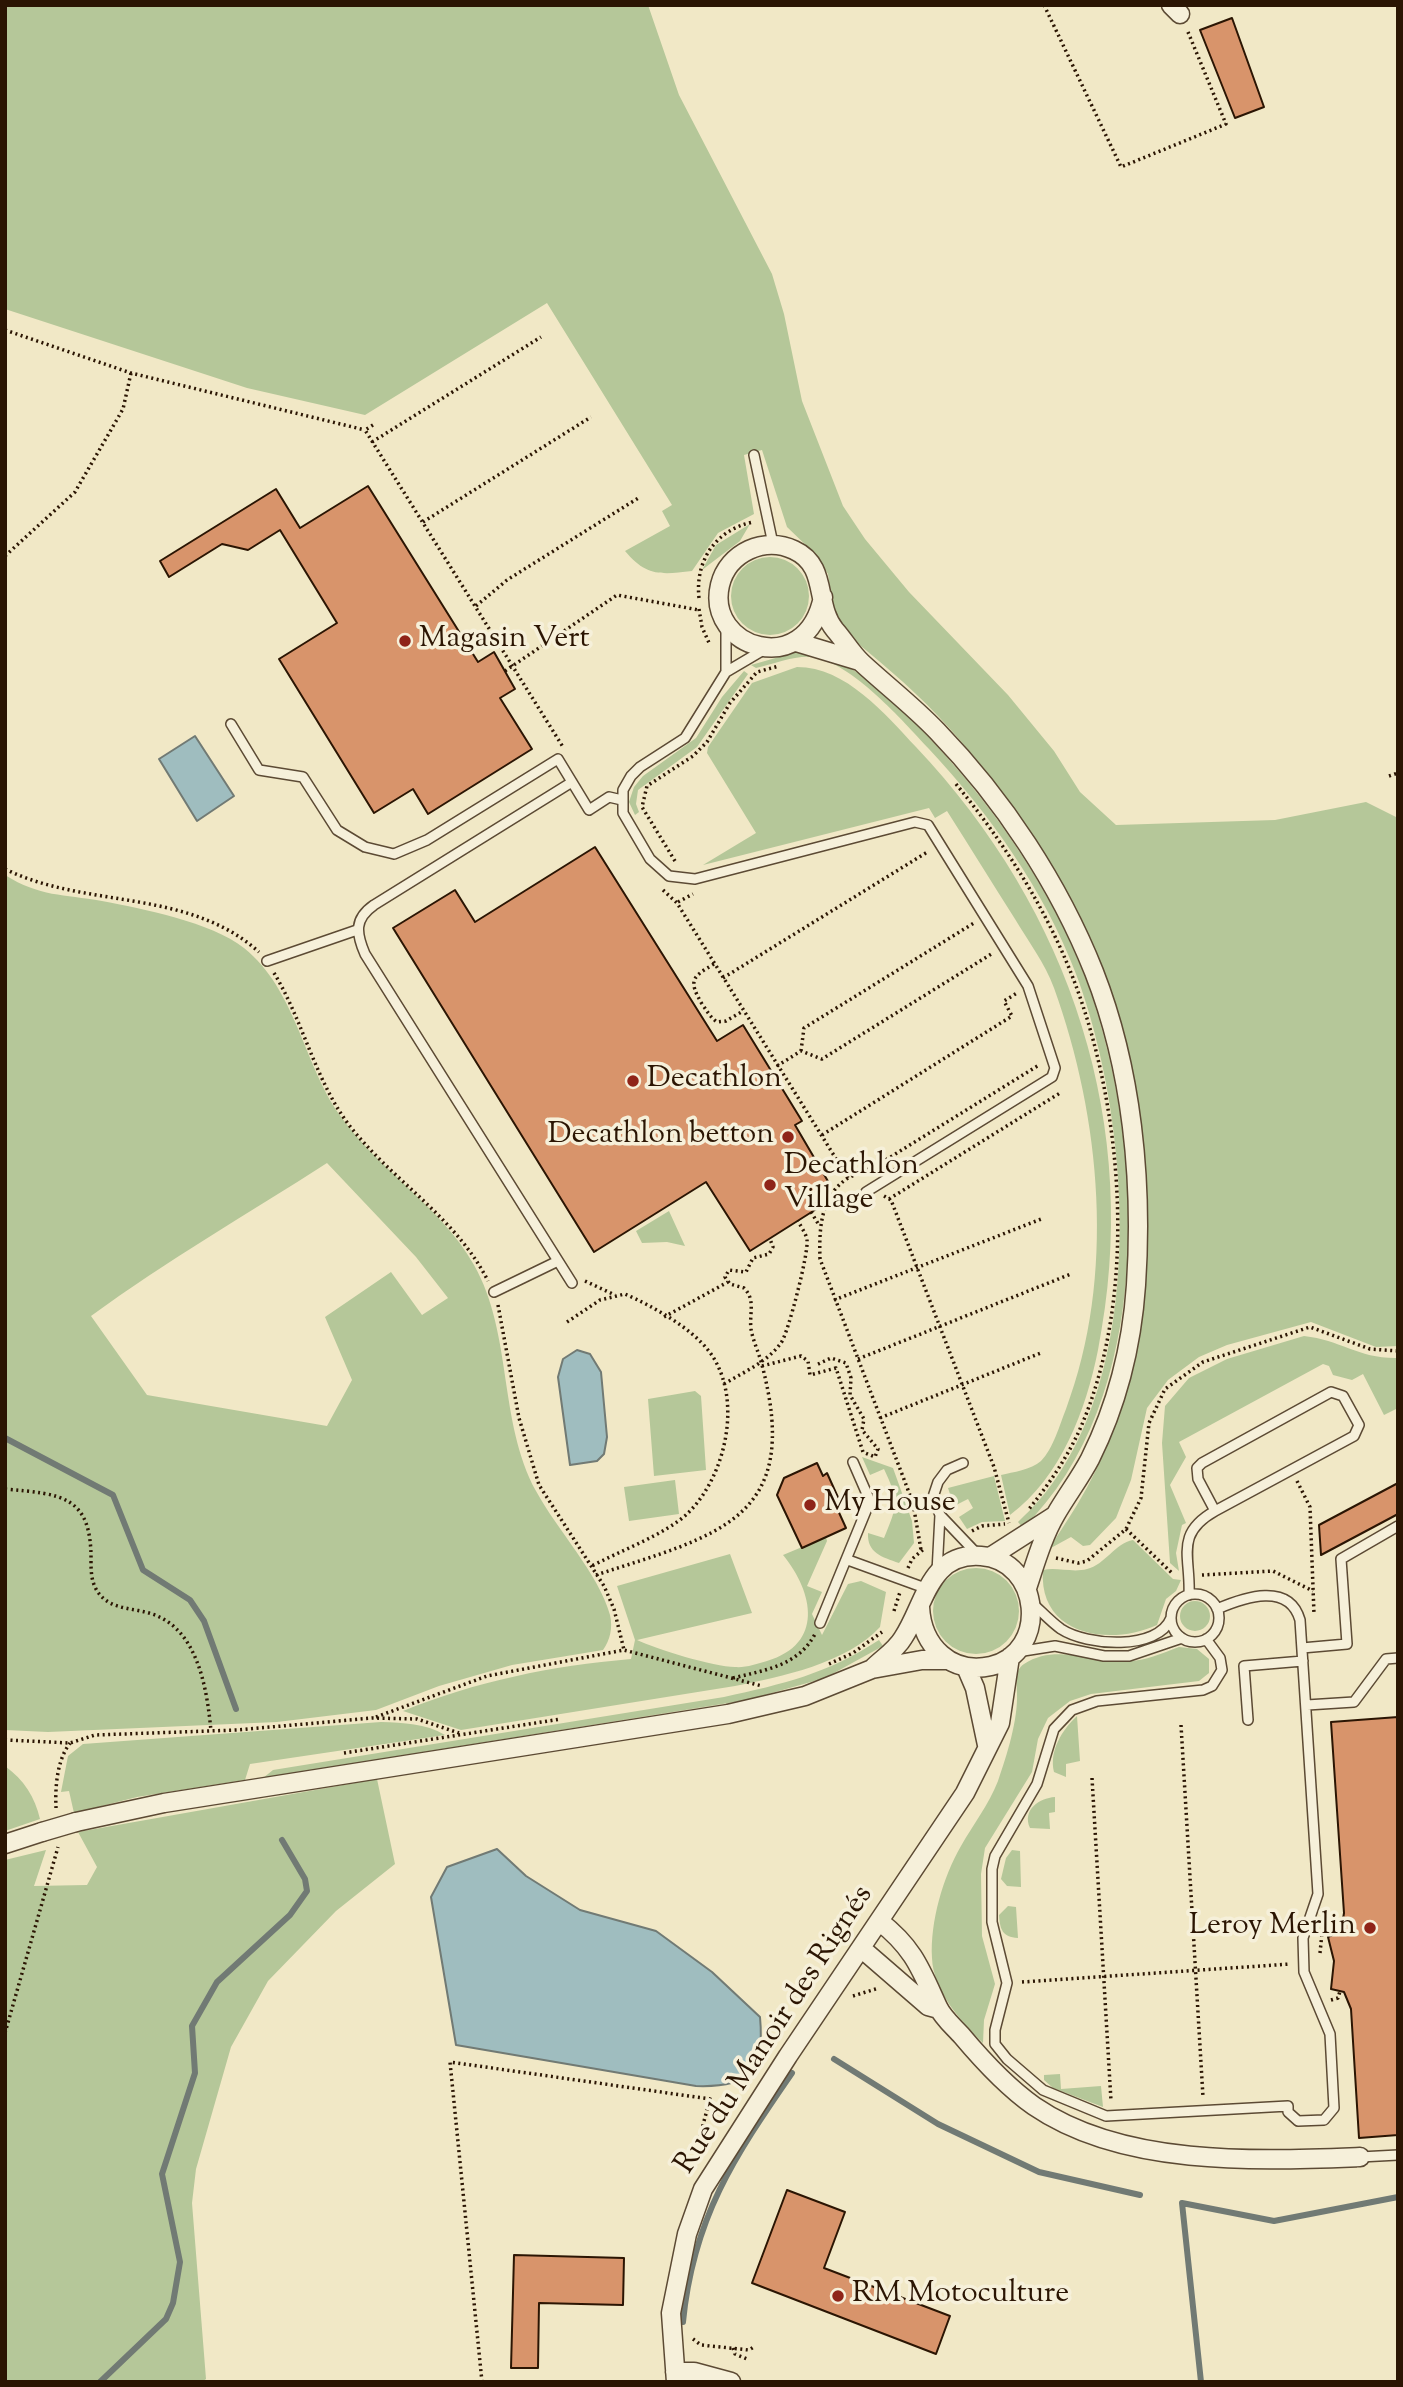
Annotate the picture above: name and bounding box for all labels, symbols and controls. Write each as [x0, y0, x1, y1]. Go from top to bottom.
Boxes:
place label: Magasin Vert [419, 623, 590, 659]
marker: Magasin Vert [397, 633, 413, 649]
place label: Decathlon [647, 1063, 782, 1099]
marker: Decathlon [625, 1073, 641, 1089]
place label: Decathlon betton [548, 1119, 774, 1155]
marker: Decathlon betton [780, 1129, 796, 1145]
place label: Decathlon Village [784, 1150, 919, 1220]
marker: Decathlon Village [762, 1177, 778, 1193]
place label: My House [824, 1487, 956, 1523]
marker: My House [802, 1497, 818, 1513]
street label: Rue du Manoir des Rignés [669, 1880, 883, 2182]
place label: Leroy Merlin [1189, 1910, 1356, 1946]
marker: Leroy Merlin [1362, 1920, 1378, 1936]
place label: RM Motoculture [852, 2278, 1069, 2314]
marker: RM Motoculture [830, 2288, 846, 2304]

